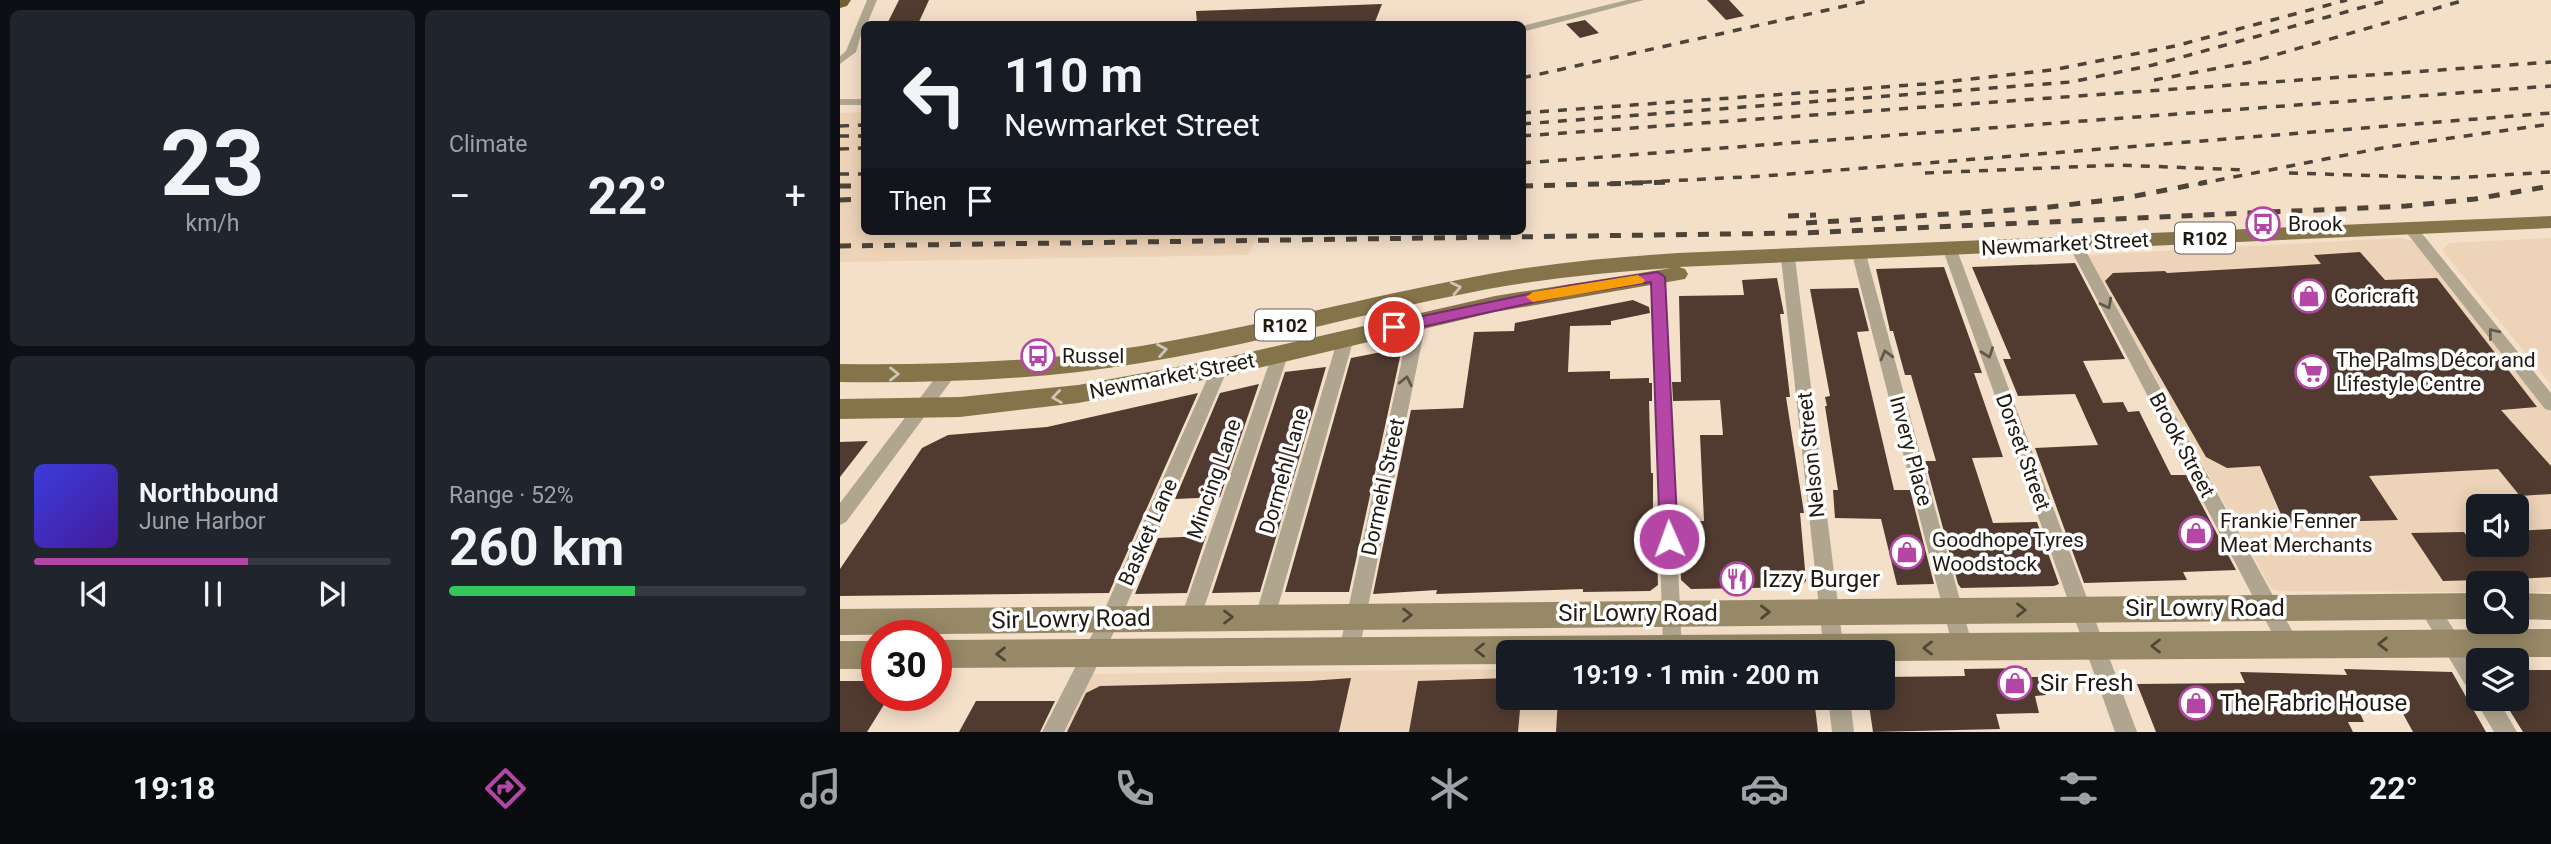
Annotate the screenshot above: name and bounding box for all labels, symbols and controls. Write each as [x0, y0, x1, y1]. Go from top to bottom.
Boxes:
text: 110 m [1004, 47, 1143, 104]
icon: left [889, 49, 980, 140]
text: Newmarket Street [1004, 106, 1260, 144]
text: 23 [160, 111, 265, 217]
text: Climate [449, 131, 528, 158]
text: 22° [588, 166, 668, 227]
text: − [449, 174, 471, 218]
text: + [784, 174, 806, 218]
icon: arrive [961, 182, 999, 220]
text: Then [889, 186, 947, 216]
bus stop icon: Brook [2244, 205, 2282, 243]
text: km/h [186, 210, 240, 237]
place label: Brook [2288, 212, 2343, 236]
road number: R102 [2175, 222, 2235, 254]
street label: Newmarket Street [1981, 228, 2150, 260]
shop icon: Coricraft [2290, 277, 2328, 315]
one-way arrow [1450, 281, 1462, 296]
place label: Coricraft [2334, 284, 2415, 308]
pin [1364, 297, 1424, 357]
one-way arrow [2099, 297, 2113, 309]
icon: arrive [1375, 308, 1413, 346]
road number: R102 [1255, 310, 1315, 340]
one-way arrow [2489, 328, 2502, 340]
bus stop icon: Russel [1019, 337, 1057, 375]
one-way arrow [1156, 343, 1168, 358]
place label: Russel [1062, 344, 1124, 368]
one-way arrow [1980, 347, 1994, 359]
street label: Newmarket Street [1087, 348, 1257, 404]
place label: The Palms Décor and Lifestyle Centre [2336, 348, 2536, 396]
one-way arrow [1880, 349, 1894, 361]
supermarket icon: The Palms Décor and Lifestyle Centre [2293, 353, 2331, 391]
one-way arrow [889, 366, 900, 381]
one-way arrow [1397, 375, 1412, 387]
one-way arrow [1051, 389, 1062, 404]
street label: Brook Street [2144, 389, 2220, 502]
street label: Dorset Street [1991, 390, 2055, 514]
street label: Nelson Street [1792, 391, 1830, 519]
street label: Invery Place [1885, 393, 1937, 509]
street label: Dormehl Lane [1255, 405, 1313, 537]
street label: Mincing Lane [1182, 416, 1246, 542]
street label: Dormehl Street [1357, 416, 1409, 558]
street label: Basket Lane [1114, 475, 1182, 589]
text: Northbound [139, 478, 279, 508]
text: Range · 52% [449, 482, 574, 509]
map controls [2466, 494, 2529, 711]
button: sound [2466, 494, 2529, 557]
position arrow [1632, 502, 1706, 576]
text: June Harbor [139, 508, 266, 535]
place label: Frankie Fenner Meat Merchants [2220, 509, 2373, 557]
shop icon: Frankie Fenner Meat Merchants [2177, 514, 2215, 552]
text: 260 km [449, 517, 624, 578]
place label: Goodhope Tyres Woodstock [1932, 528, 2084, 576]
shop icon: Goodhope Tyres Woodstock [1888, 533, 1926, 571]
restaurant icon: Izzy Burger [1718, 560, 1756, 598]
place label: Izzy Burger [1762, 565, 1880, 593]
button: search [2466, 571, 2529, 634]
icon: previous [75, 575, 113, 613]
icon: pause [194, 575, 232, 613]
icon: next [313, 575, 351, 613]
street label: Sir Lowry Road [2125, 594, 2285, 622]
street label: Sir Lowry Road [1558, 599, 1718, 627]
one-way arrow [2016, 602, 2027, 618]
street label: Sir Lowry Road [991, 604, 1151, 634]
one-way arrow [1760, 604, 1771, 620]
one-way arrow [1402, 607, 1413, 623]
one-way arrow [1223, 609, 1234, 625]
speed limit sign: 30 [861, 620, 952, 711]
one-way arrow [2377, 636, 2388, 652]
one-way arrow [2150, 638, 2160, 654]
one-way arrow [1922, 640, 1933, 656]
one-way arrow [1474, 643, 1485, 658]
one-way arrow [995, 646, 1005, 662]
button: layers [2466, 648, 2529, 711]
text: 19:19 · 1 min · 200 m [1572, 660, 1819, 690]
shop icon: Sir Fresh [1996, 664, 2034, 702]
place label: Sir Fresh [2040, 669, 2133, 697]
shop icon: The Fabric House [2177, 684, 2215, 722]
place label: The Fabric House [2220, 689, 2407, 717]
icon: directions [481, 764, 530, 813]
icon: music [796, 764, 845, 813]
icon: phone [1110, 764, 1159, 813]
icon: climate [1425, 764, 1474, 813]
icon: car [1740, 764, 1789, 813]
icon: filters [2054, 764, 2103, 813]
text: 19:18 [133, 769, 215, 807]
text: 22° [2369, 769, 2418, 807]

